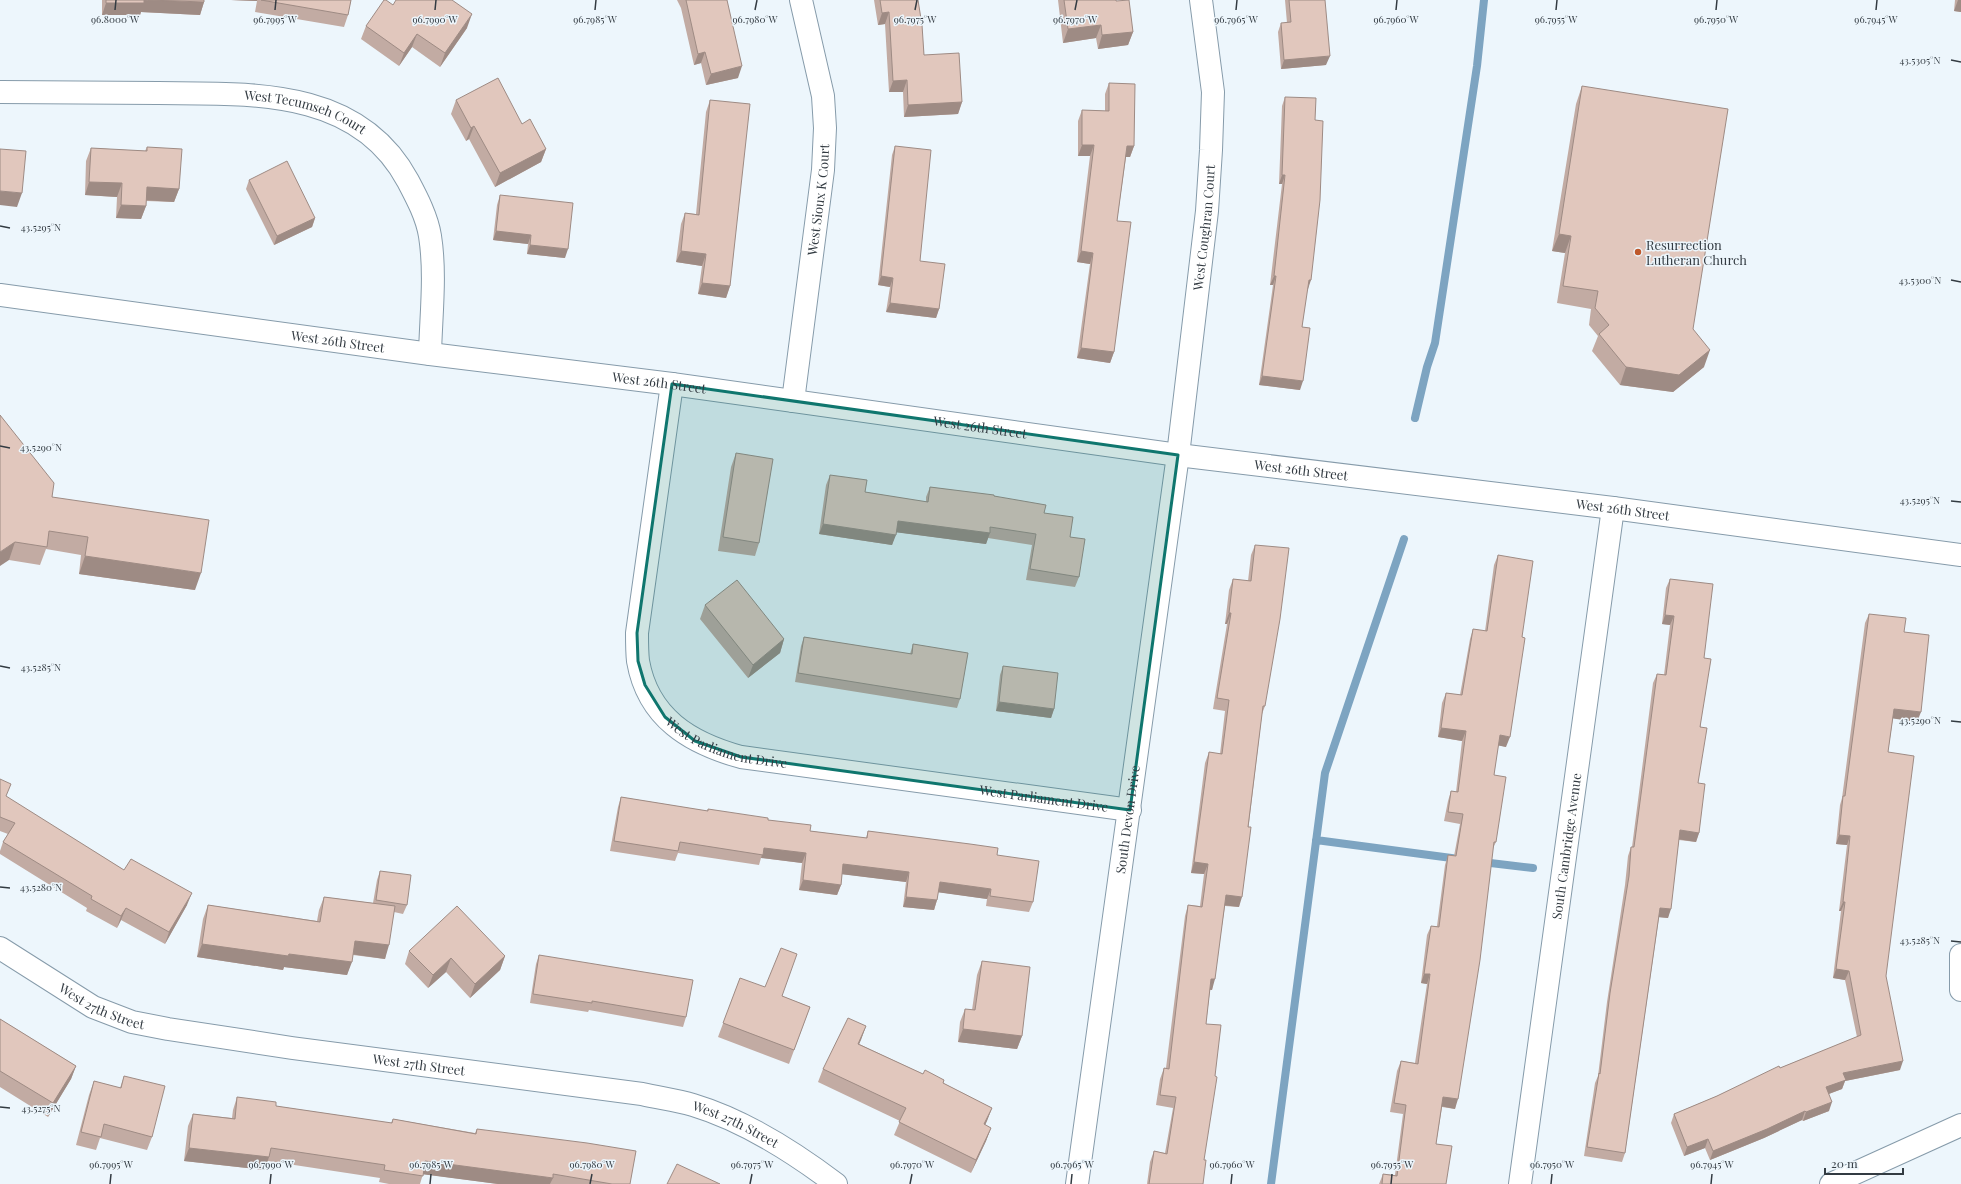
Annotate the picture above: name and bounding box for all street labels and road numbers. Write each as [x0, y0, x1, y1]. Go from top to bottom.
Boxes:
street label: West Tecumseh Court [243, 86, 370, 137]
street label: West Sioux K Court [803, 143, 832, 257]
street label: West Coughran Court [1189, 164, 1218, 292]
street label: West 26th Street [289, 326, 386, 356]
street label: West 26th Street [610, 368, 708, 397]
street label: West 26th Street [931, 412, 1028, 442]
street label: West 26th Street [1252, 455, 1350, 484]
street label: West 26th Street [1574, 494, 1671, 524]
street label: West Parliament Drive [662, 712, 789, 771]
street label: South Devon Drive [1111, 764, 1143, 875]
street label: South Cambridge Avenue [1547, 771, 1585, 920]
street label: West Parliament Drive [978, 780, 1110, 815]
street label: West 27th Street [55, 978, 146, 1032]
street label: West 27th Street [371, 1050, 466, 1079]
street label: West 27th Street [690, 1096, 782, 1151]

